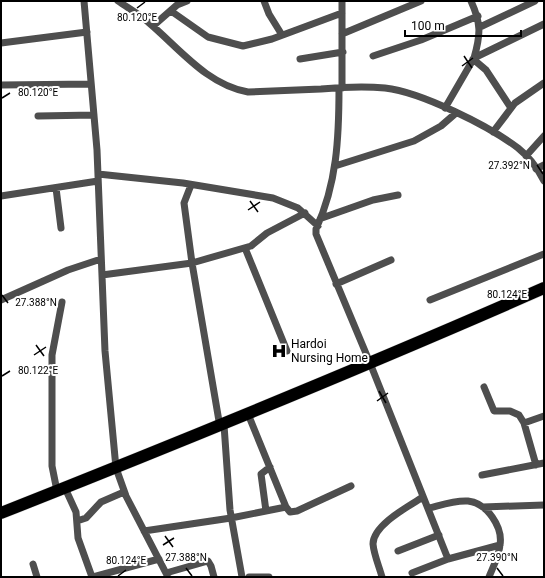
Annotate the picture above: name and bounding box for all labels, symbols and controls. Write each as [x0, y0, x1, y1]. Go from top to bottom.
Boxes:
text: 80.120°E [117, 12, 157, 23]
scale bar [405, 12, 521, 38]
text: 100 m [411, 19, 445, 33]
text: 80.120°E [18, 87, 58, 98]
text: 27.392°N [488, 160, 530, 171]
text: 80.124°E [487, 289, 527, 300]
text: 27.388°N [15, 297, 57, 308]
place label: Hardoi Nursing Home [291, 337, 368, 365]
hospital icon: Hardoi Nursing Home [270, 342, 288, 360]
text: 80.122°E [18, 365, 58, 376]
text: 27.388°N [165, 552, 207, 563]
text: 27.390°N [476, 552, 518, 563]
text: 80.124°E [106, 555, 146, 566]

